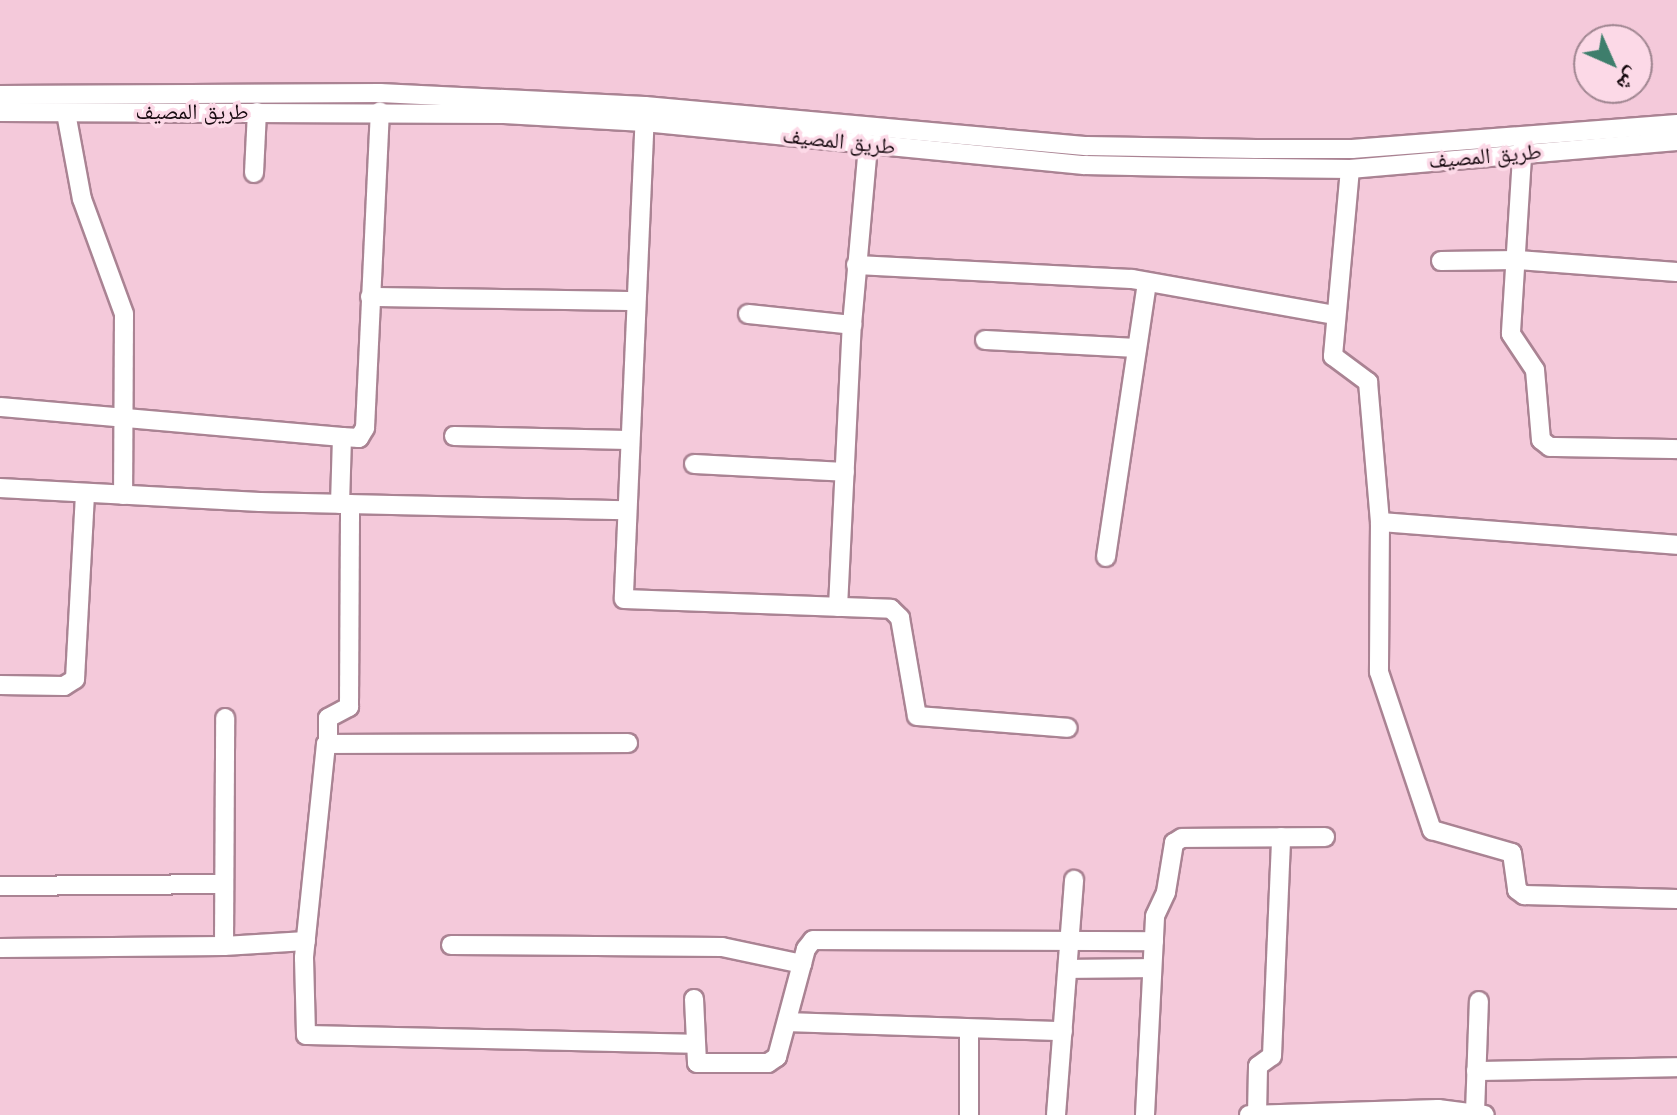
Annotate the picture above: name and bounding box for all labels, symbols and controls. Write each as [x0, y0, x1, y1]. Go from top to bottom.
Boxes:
north arrow [1573, 24, 1653, 104]
text: ش [1612, 63, 1646, 97]
street label: طريق المصيف [135, 99, 249, 125]
street label: طريق المصيف [781, 122, 897, 160]
street label: طريق المصيف [1427, 138, 1543, 174]

